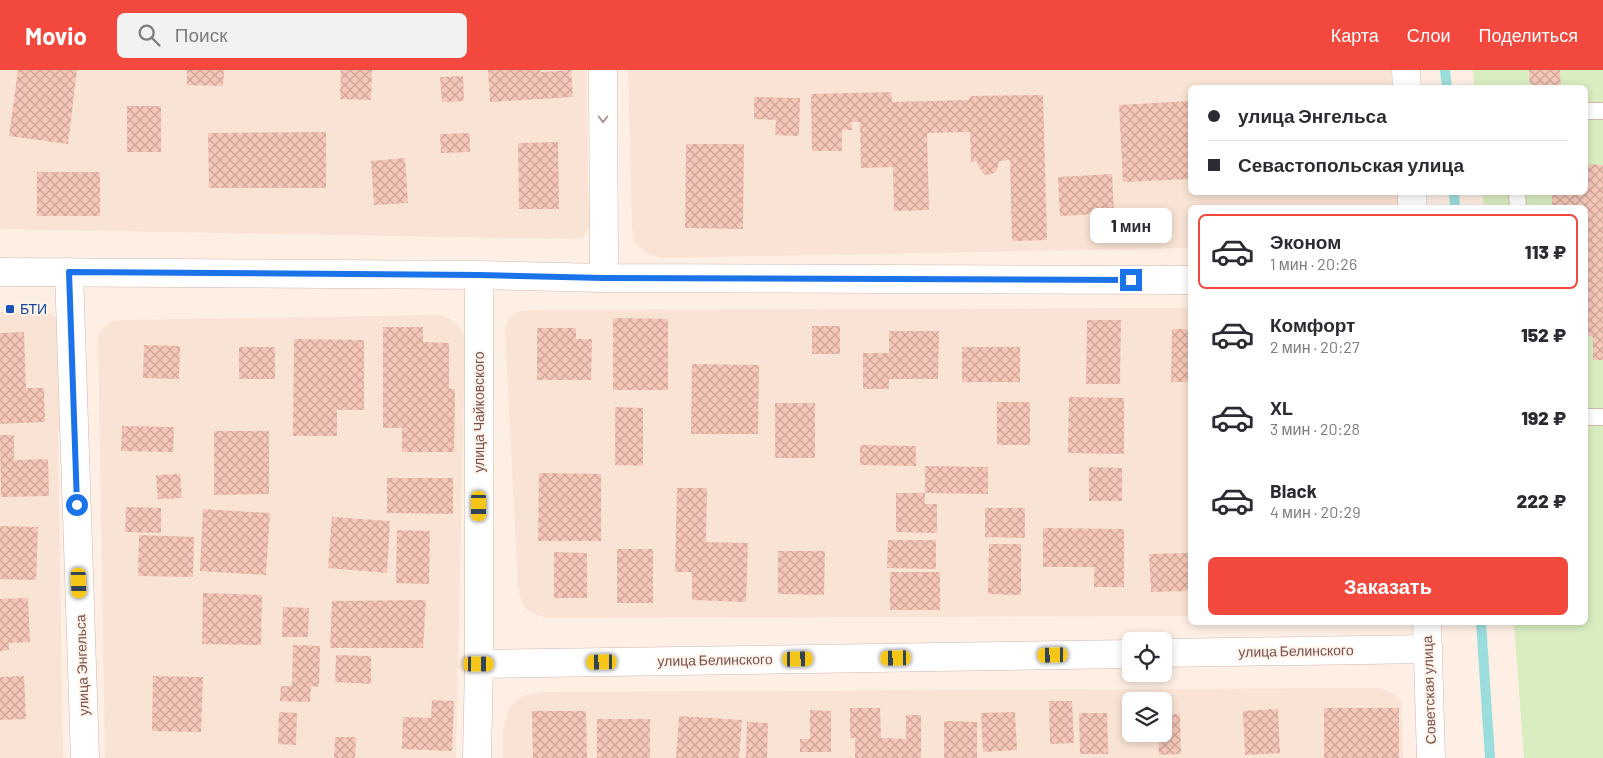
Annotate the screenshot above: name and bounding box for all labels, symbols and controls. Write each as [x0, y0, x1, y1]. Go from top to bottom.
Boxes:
search box [117, 13, 467, 58]
text: Movio [25, 21, 87, 50]
icon: search [135, 21, 163, 49]
text: Поиск [175, 23, 227, 46]
text: Карта [1331, 24, 1379, 46]
text: Слои [1407, 24, 1451, 46]
text: Поделиться [1479, 24, 1578, 46]
text: улица Энгельса [1238, 104, 1387, 127]
one-way arrow [598, 115, 608, 123]
text: Севастопольская улица [1238, 153, 1464, 176]
callout: 1 мин [1090, 208, 1172, 242]
text: 1 мин [1111, 216, 1151, 235]
icon: car [1210, 229, 1255, 274]
text: Эконом [1270, 230, 1341, 253]
text: 113 ₽ [1525, 240, 1566, 263]
text: 1 мин · 20:26 [1270, 254, 1357, 273]
route end [1120, 269, 1142, 291]
place label: БТИ [20, 300, 47, 317]
marker: БТИ [4, 303, 16, 315]
icon: car [1210, 312, 1255, 357]
text: Комфорт [1270, 313, 1355, 336]
text: 152 ₽ [1521, 323, 1566, 346]
text: 2 мин · 20:27 [1270, 337, 1360, 356]
street label: улица Чайковского [470, 351, 487, 473]
icon: car [1210, 395, 1255, 440]
text: XL [1270, 396, 1293, 419]
text: 192 ₽ [1521, 406, 1566, 429]
text: 3 мин · 20:28 [1270, 419, 1360, 438]
icon: car [1210, 478, 1255, 523]
text: Black [1270, 479, 1317, 502]
text: 222 ₽ [1517, 489, 1566, 512]
car [471, 491, 486, 521]
route start [66, 494, 88, 516]
text: 4 мин · 20:29 [1270, 502, 1361, 521]
button: Заказать [1208, 557, 1568, 615]
car [70, 568, 87, 598]
street label: улица Энгельса [71, 614, 92, 716]
map controls [1122, 632, 1172, 742]
button: locate [1122, 632, 1172, 682]
street label: Советская улица [1418, 635, 1439, 745]
street label: улица Белинского [1238, 641, 1354, 660]
car [1037, 647, 1068, 663]
street label: улица Белинского [657, 650, 773, 669]
car [880, 650, 911, 666]
car [782, 651, 813, 667]
car [586, 654, 617, 670]
car [464, 657, 494, 672]
button: layers [1122, 692, 1172, 742]

